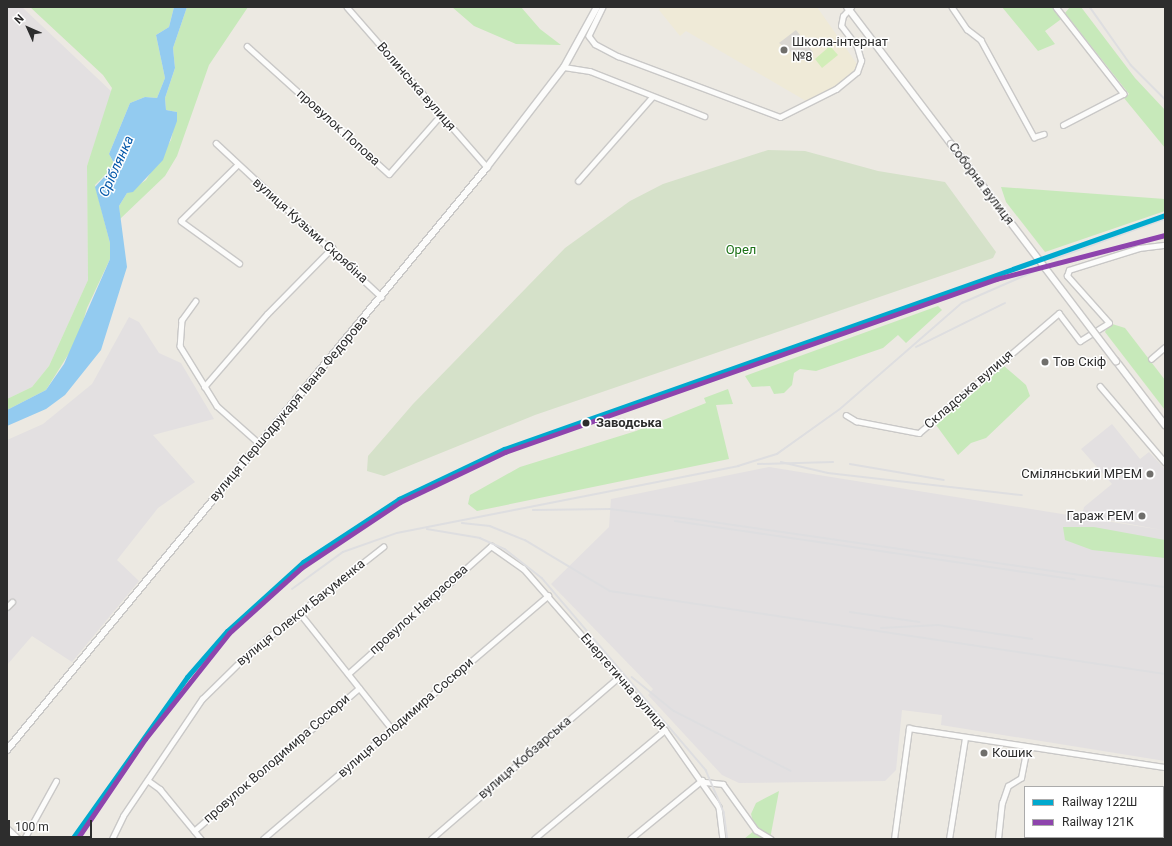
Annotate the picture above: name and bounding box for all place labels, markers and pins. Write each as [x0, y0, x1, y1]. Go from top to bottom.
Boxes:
place label: Школа-інтернат №8 [792, 35, 888, 66]
marker: Школа-інтернат №8 [779, 45, 789, 55]
place label: Тов Скіф [1053, 354, 1106, 370]
marker: Тов Скіф [1040, 357, 1050, 367]
place label: Заводська [596, 415, 662, 431]
marker: Заводська [579, 416, 593, 430]
place label: Смілянський МРЕМ [1021, 466, 1142, 482]
marker: Смілянський МРЕМ [1145, 469, 1155, 479]
place label: Гараж РЕМ [1067, 508, 1134, 524]
marker: Гараж РЕМ [1137, 511, 1147, 521]
place label: Кошик [992, 745, 1033, 761]
marker: Кошик [979, 748, 989, 758]

